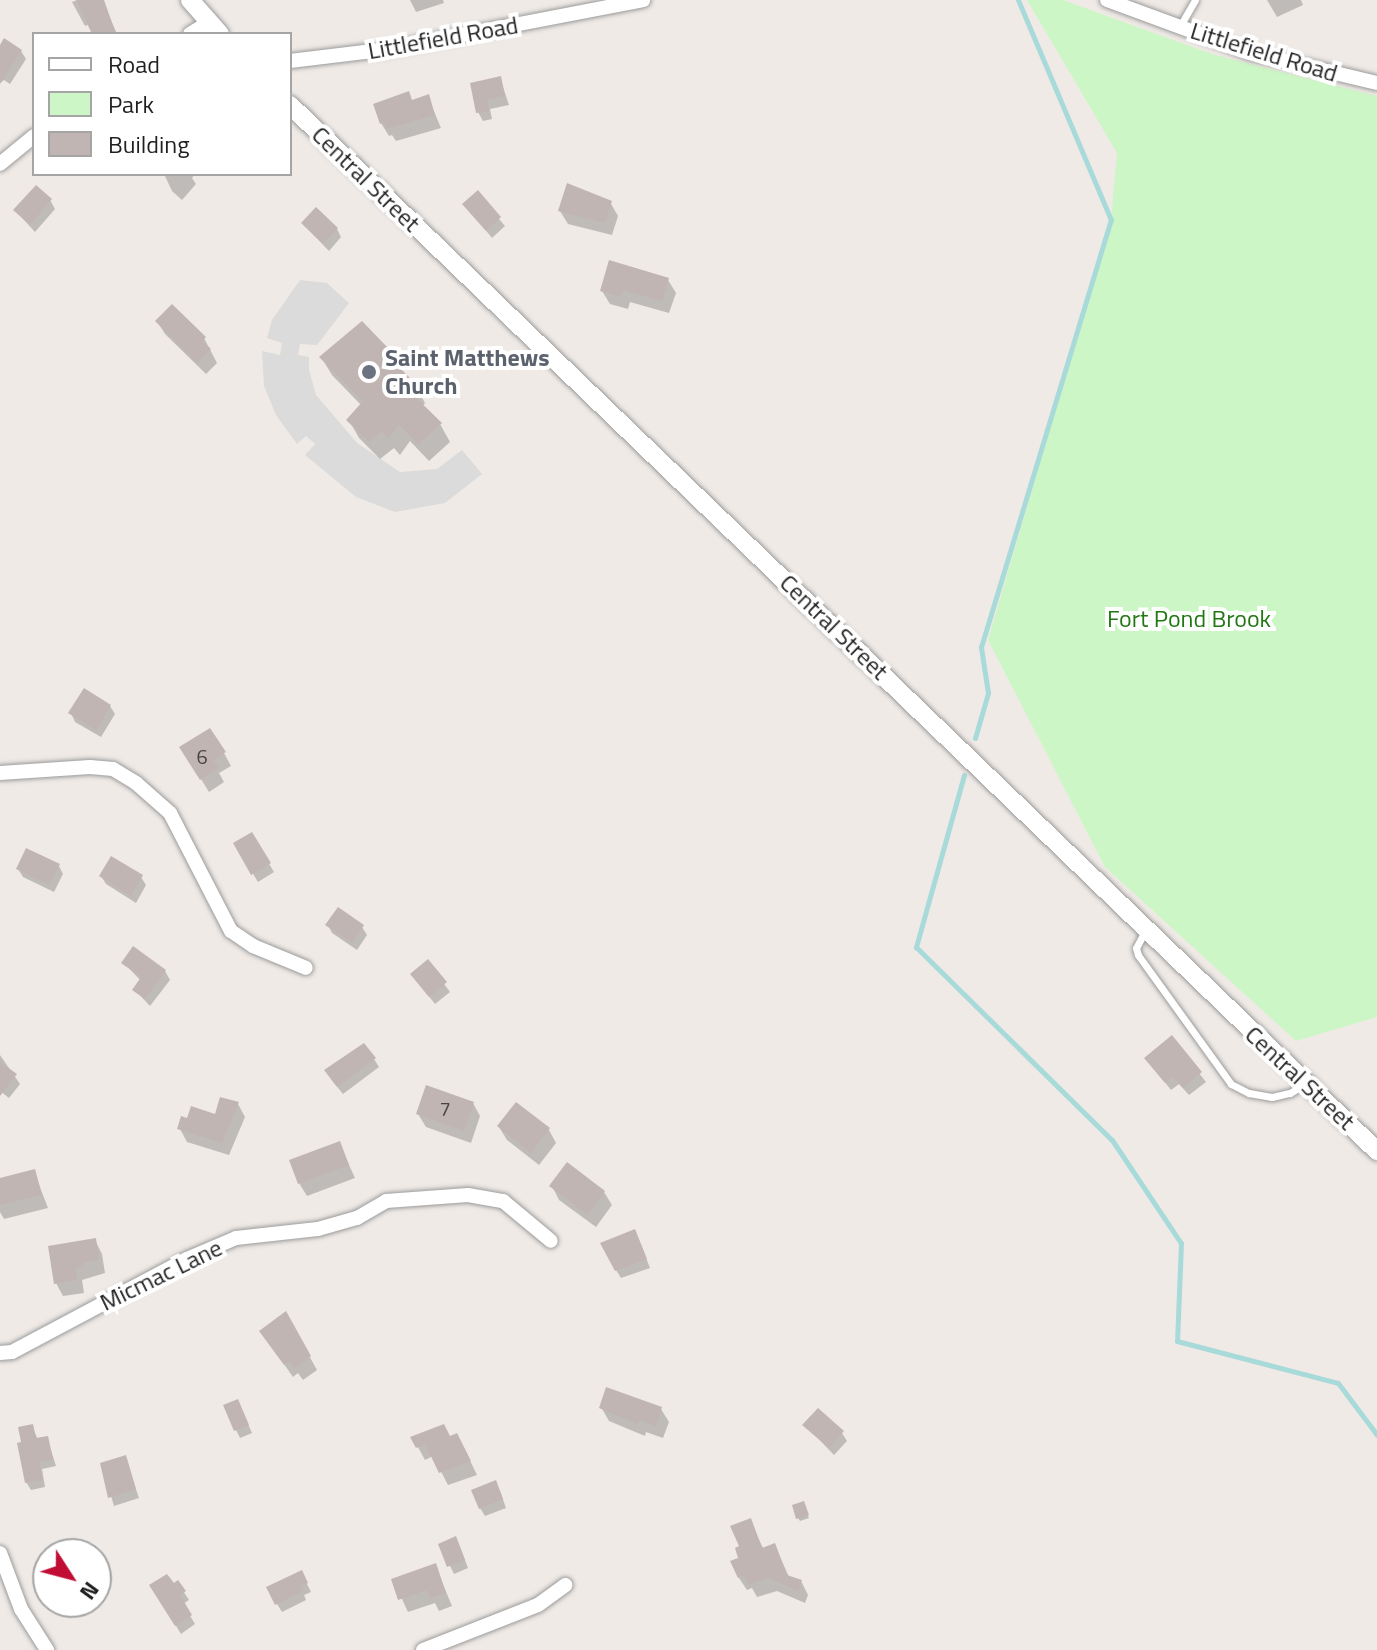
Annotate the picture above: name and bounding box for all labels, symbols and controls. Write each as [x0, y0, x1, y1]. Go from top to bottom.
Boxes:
street label: Littlefield Road [366, 11, 520, 65]
street label: Littlefield Road [1187, 16, 1341, 88]
legend [32, 32, 292, 176]
text: Road [108, 46, 160, 82]
text: Park [108, 86, 154, 122]
street label: Central Street [306, 120, 426, 238]
text: Building [108, 126, 190, 162]
place label: Saint Matthews Church [385, 344, 549, 400]
marker: Saint Matthews Church [360, 363, 378, 381]
street label: Central Street [774, 568, 894, 686]
park label: Fort Pond Brook [1107, 605, 1271, 633]
house number: 6 [196, 744, 208, 768]
street label: Central Street [1239, 1020, 1361, 1136]
house number: 7 [439, 1096, 451, 1120]
street label: Micmac Lane [95, 1233, 227, 1317]
north arrow [32, 1538, 112, 1618]
text: N [72, 1575, 108, 1607]

